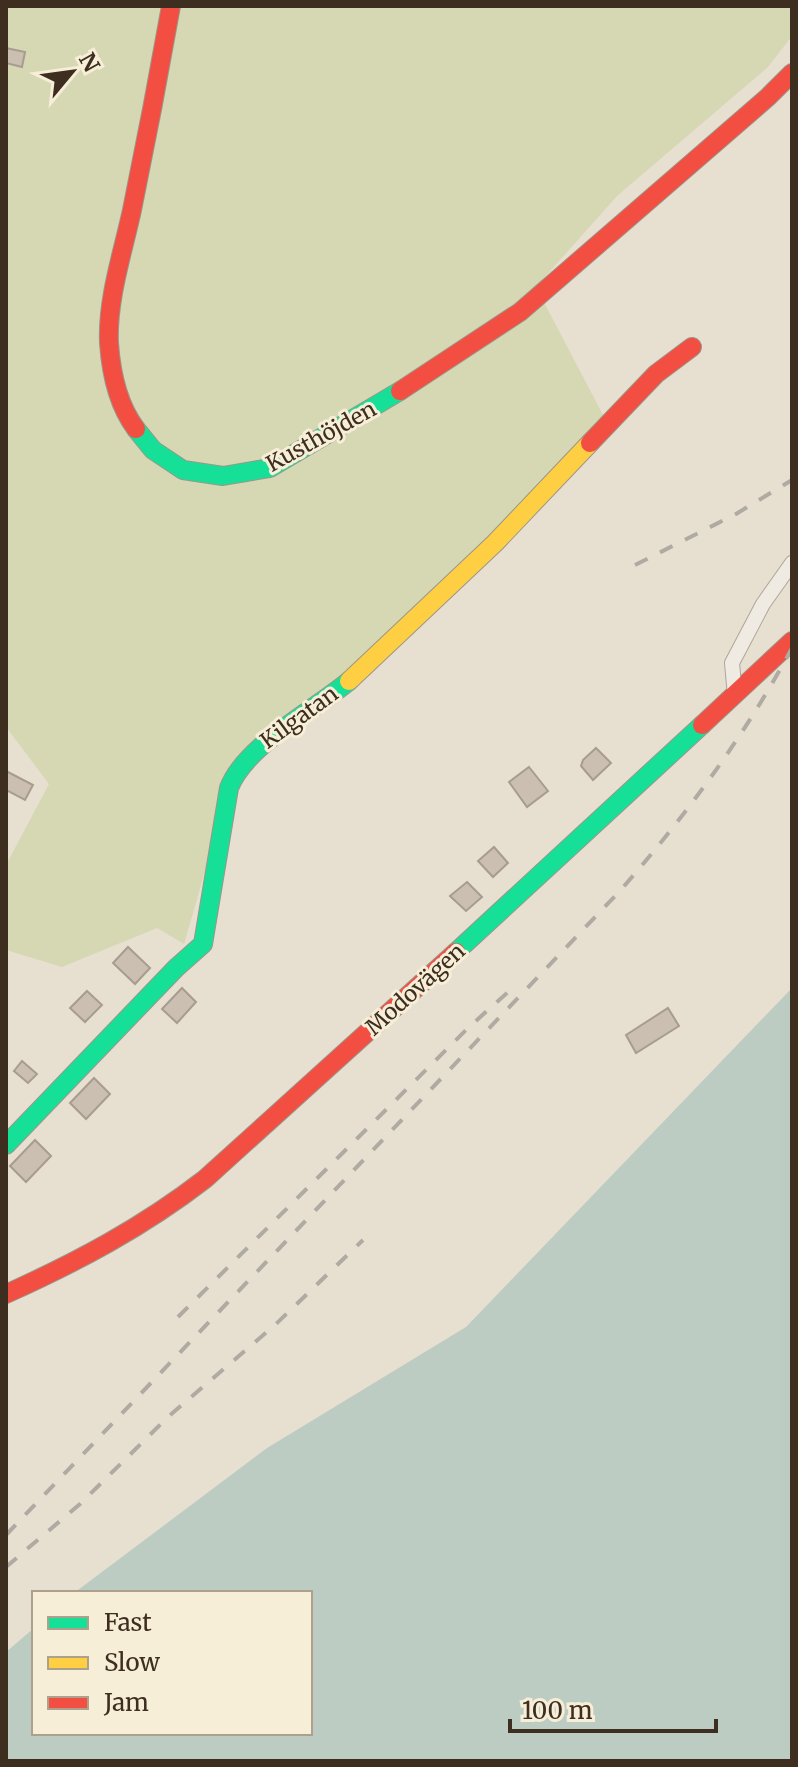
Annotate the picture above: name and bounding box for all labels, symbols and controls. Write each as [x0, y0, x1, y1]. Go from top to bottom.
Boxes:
north arrow [32, 32, 112, 112]
text: N [73, 48, 106, 77]
street label: Kusthöjden [261, 394, 381, 478]
street label: Kilgatan [255, 679, 344, 755]
street label: Modovägen [359, 937, 471, 1041]
legend [32, 1591, 312, 1735]
text: Fast [104, 1607, 152, 1638]
text: Slow [104, 1647, 160, 1678]
scale bar [510, 1683, 716, 1733]
text: Jam [103, 1687, 149, 1718]
text: 100 m [522, 1695, 593, 1726]

